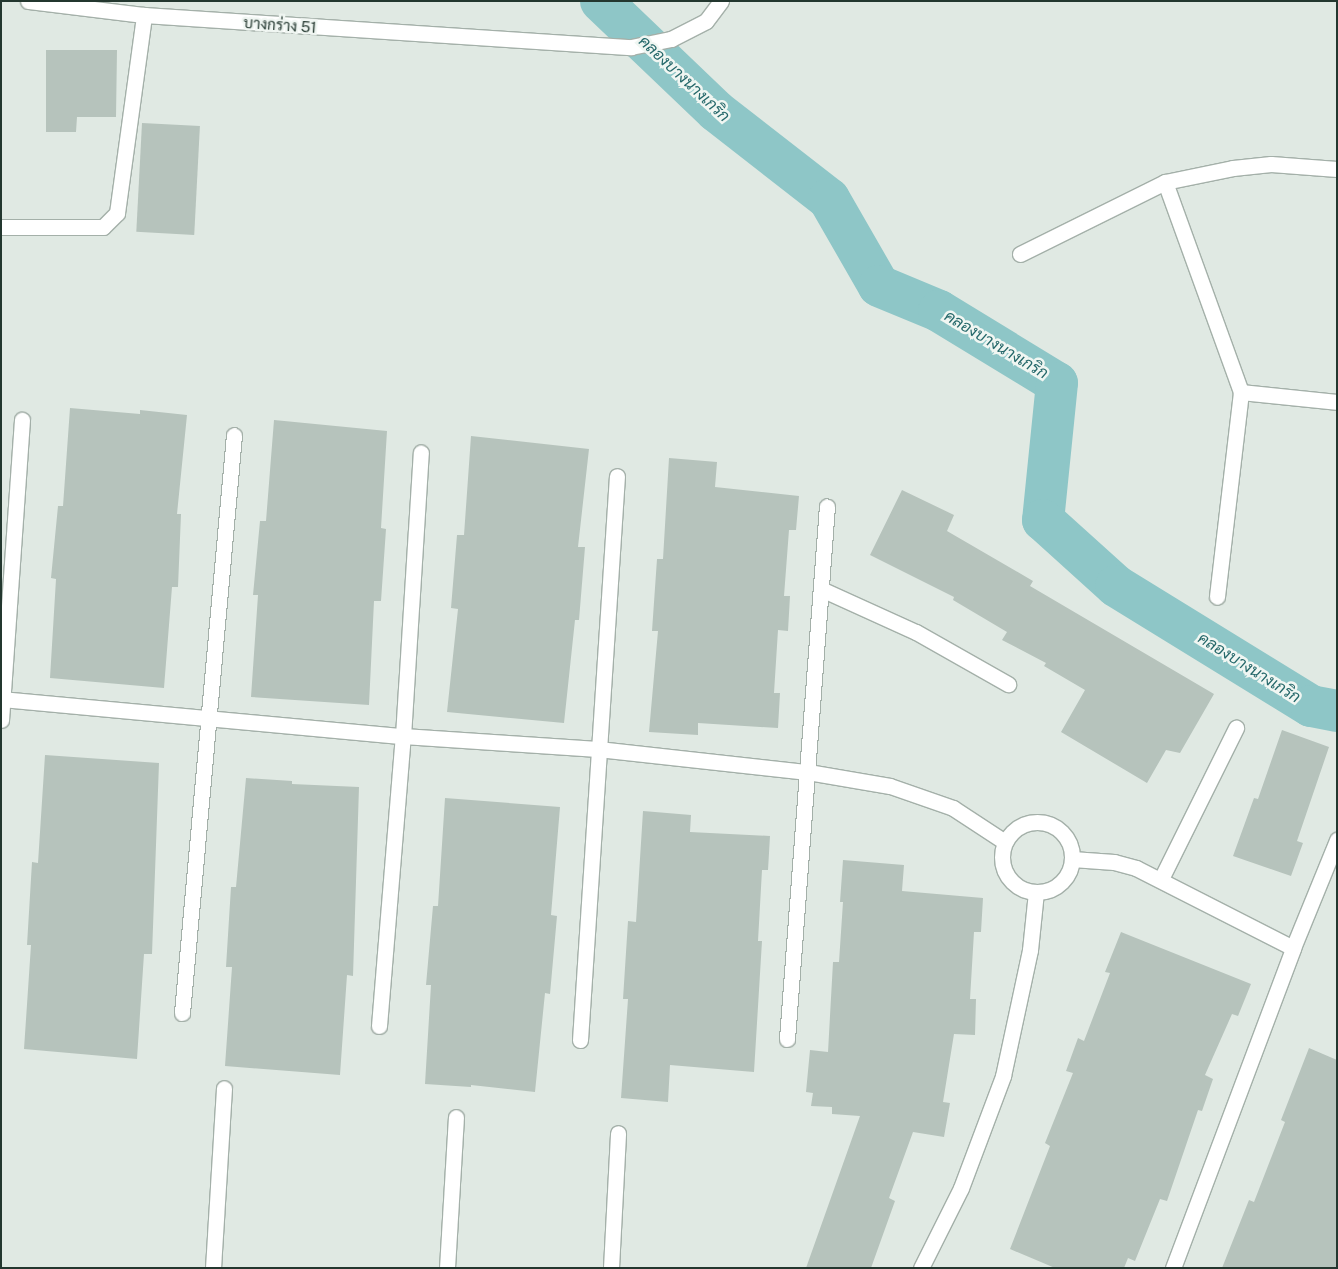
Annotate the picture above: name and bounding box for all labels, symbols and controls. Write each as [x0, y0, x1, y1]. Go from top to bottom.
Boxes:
street label: บางกร่าง 51 [243, 13, 317, 37]
water label: คลองบางนางเกริก [635, 32, 733, 126]
water label: คลองบางนางเกริก [941, 307, 1051, 383]
water label: คลองบางนางเกริก [1194, 629, 1304, 707]

